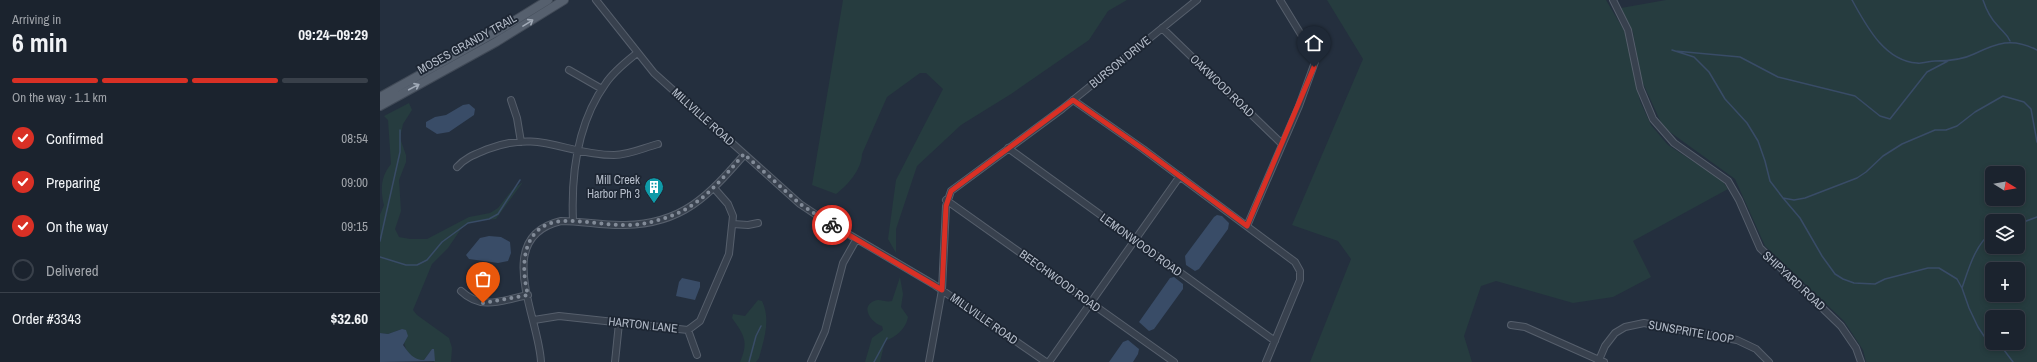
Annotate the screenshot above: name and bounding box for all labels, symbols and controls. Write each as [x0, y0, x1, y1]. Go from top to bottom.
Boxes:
street label: MOSES GRANDY TRAIL [415, 10, 520, 78]
text: Arriving in [12, 11, 61, 28]
one-way arrow [522, 19, 534, 27]
text: 09:24–09:29 [298, 24, 368, 45]
text: 6 min [12, 25, 68, 60]
pin [1297, 26, 1331, 67]
street label: BURSON DRIVE [1086, 32, 1154, 92]
icon: home [1303, 32, 1325, 54]
street label: OAKWOOD ROAD [1186, 51, 1258, 121]
one-way arrow [408, 83, 420, 90]
street label: MILLVILLE ROAD [668, 85, 738, 149]
text: On the way · 1.1 km [12, 89, 107, 106]
icon: check [12, 127, 34, 149]
text: Confirmed [46, 128, 103, 149]
text: 08:54 [341, 130, 368, 147]
north arrow [1985, 166, 2025, 206]
map controls [1985, 166, 2025, 350]
icon: check [12, 171, 34, 193]
text: Preparing [46, 172, 100, 193]
place label: Mill Creek Harbor Ph 3 [587, 172, 640, 202]
text: 09:00 [341, 174, 368, 191]
building icon: Mill Creek Harbor Ph 3 [643, 176, 665, 204]
courier [812, 205, 852, 245]
street label: LEMONWOOD ROAD [1097, 210, 1185, 280]
icon: bike [821, 214, 843, 236]
button: layers [1985, 214, 2025, 254]
icon: check [12, 215, 34, 237]
text: On the way [46, 216, 108, 237]
text: 09:15 [341, 218, 368, 235]
street label: BEECHWOOD ROAD [1016, 246, 1104, 316]
street label: SHIPYARD ROAD [1759, 248, 1829, 314]
text: Delivered [46, 260, 99, 281]
pin [466, 262, 500, 303]
button: + [1985, 262, 2025, 302]
icon: bag [472, 268, 494, 290]
street label: MILLVILLE ROAD [947, 290, 1021, 348]
text: Order #3343 [12, 308, 81, 329]
text: $32.60 [330, 308, 368, 329]
button: − [1985, 310, 2025, 350]
street label: HARTON LANE [608, 313, 678, 337]
street label: SUNSPRITE LOOP [1647, 317, 1735, 347]

